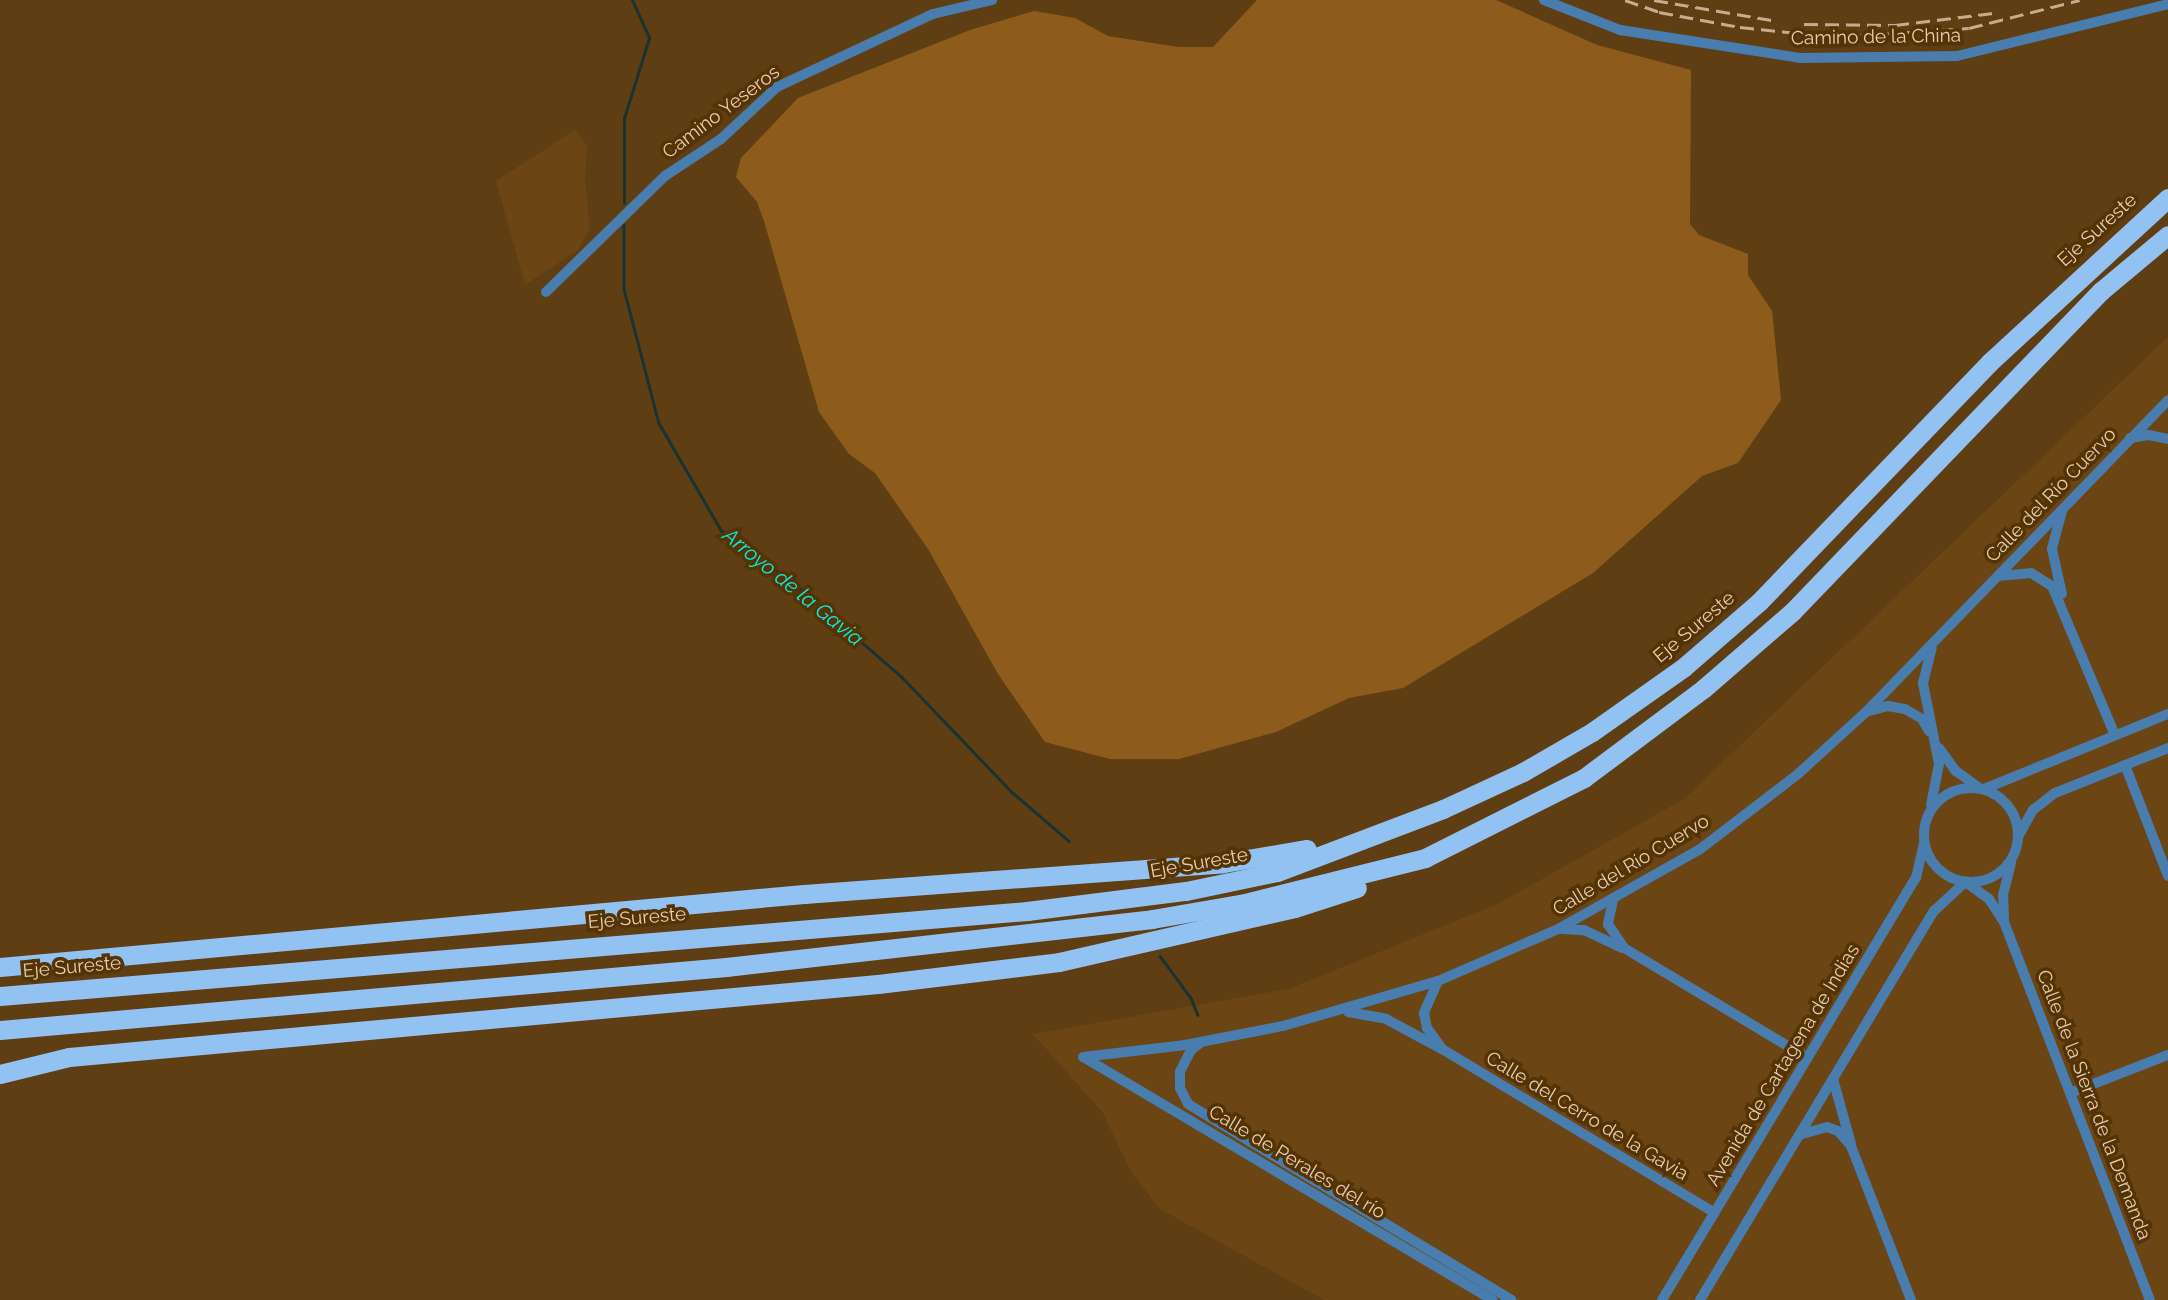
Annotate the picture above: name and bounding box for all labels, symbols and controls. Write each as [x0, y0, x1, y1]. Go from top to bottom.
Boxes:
street label: Camino de la China [1791, 24, 1961, 50]
street label: Camino Yeseros [658, 60, 784, 164]
street label: Eje Sureste [2053, 189, 2141, 271]
street label: Calle del Río Cuervo [1981, 423, 2121, 567]
water label: Arroyo de la Gavia [718, 523, 868, 651]
street label: Eje Sureste [1649, 587, 1739, 667]
street label: Calle del Río Cuervo [1549, 809, 1713, 921]
street label: Eje Sureste [1148, 843, 1250, 883]
street label: Eje Sureste [587, 902, 687, 934]
street label: Avenida de Cartagena de Indias [1702, 940, 1864, 1190]
street label: Eje Sureste [22, 951, 122, 983]
street label: Calle de la Sierra de la Demanda [2032, 967, 2156, 1243]
street label: Calle del Cerro de la Gavia [1481, 1046, 1693, 1186]
street label: Calle de Perales del río [1204, 1100, 1390, 1224]

